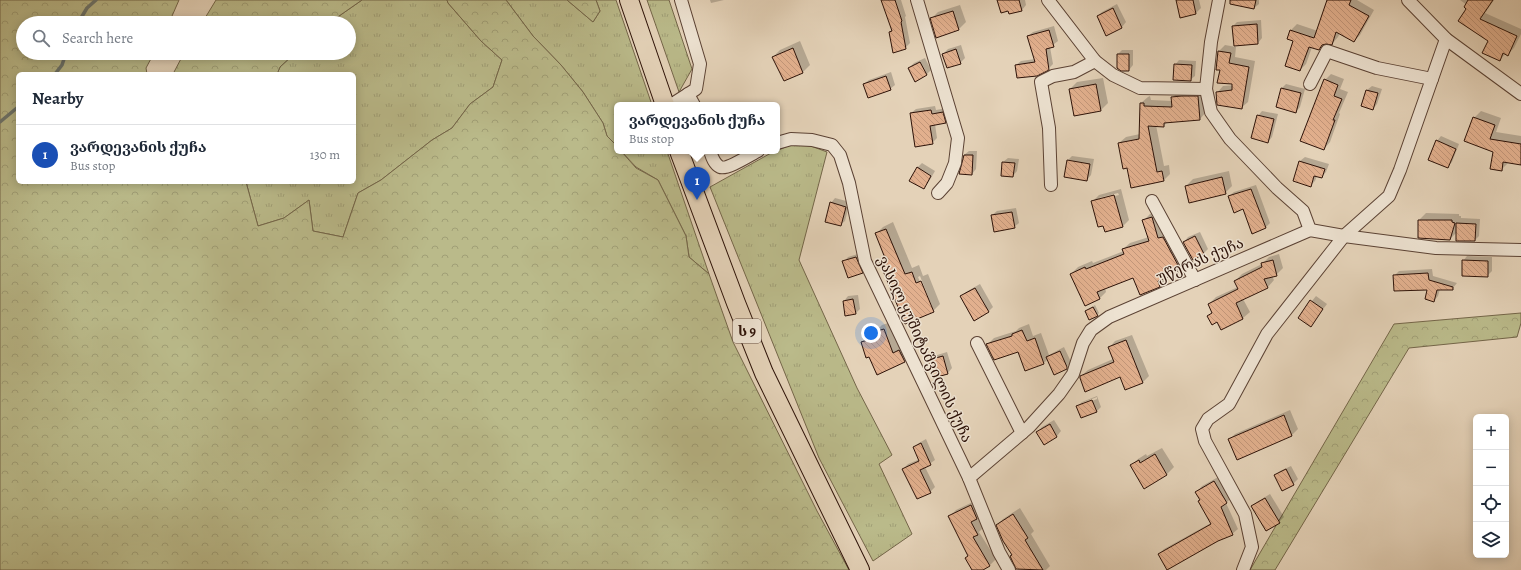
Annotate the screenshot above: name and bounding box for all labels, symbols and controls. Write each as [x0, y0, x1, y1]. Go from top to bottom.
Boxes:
search box [16, 16, 356, 60]
icon: search [30, 27, 52, 49]
text: Search here [62, 28, 133, 48]
text: Nearby [32, 87, 83, 110]
popup [614, 102, 780, 154]
text: ვარდევანის ქუჩა [629, 110, 765, 130]
text: Bus stop [629, 130, 674, 147]
text: ვარდევანის ქუჩა [70, 137, 207, 157]
text: 1 [43, 146, 47, 163]
text: 130 m [310, 146, 340, 163]
text: Bus stop [70, 157, 115, 174]
pin: 1 [684, 167, 710, 200]
street label: უწერას ქუჩა [1153, 233, 1247, 287]
street label: ვასილ ყუშიტაშვილის ქუჩა [873, 252, 977, 446]
road number: ს 9 [733, 319, 761, 343]
your location [861, 323, 881, 343]
map controls [1473, 414, 1509, 558]
button: + [1473, 414, 1509, 450]
button: − [1473, 450, 1509, 486]
button: locate [1473, 486, 1509, 522]
button: layers [1473, 522, 1509, 558]

